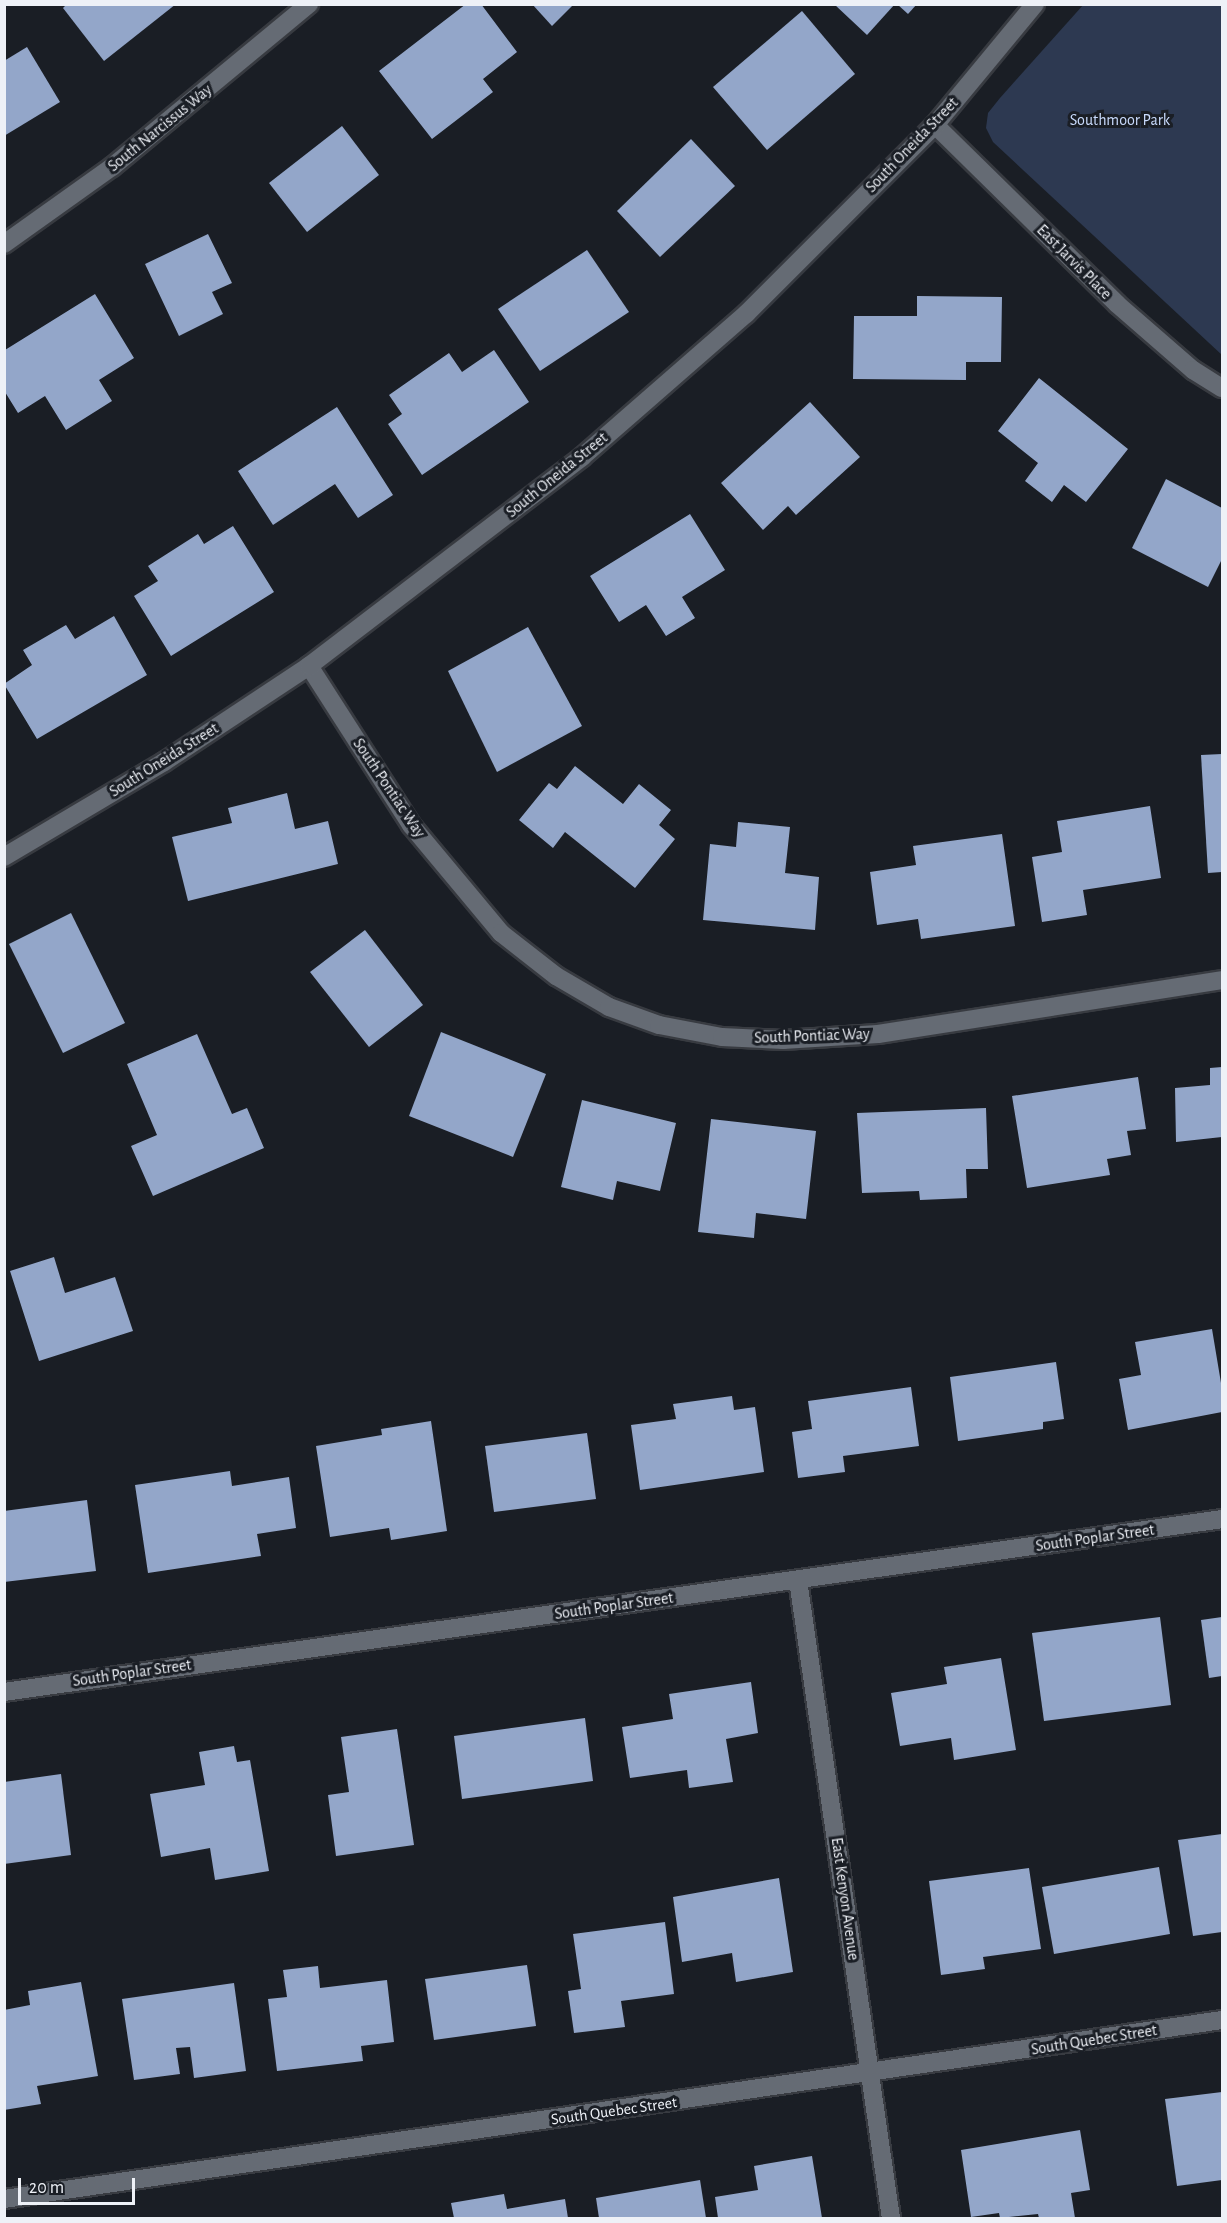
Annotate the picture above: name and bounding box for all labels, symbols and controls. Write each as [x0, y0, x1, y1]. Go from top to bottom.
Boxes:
street label: South Narcissus Way [104, 80, 216, 176]
street label: South Oneida Street [862, 93, 962, 197]
park label: Southmoor Park [1070, 110, 1170, 130]
street label: East Jarvis Place [1033, 221, 1115, 303]
street label: South Oneida Street [502, 428, 612, 522]
street label: South Oneida Street [106, 719, 222, 801]
street label: South Pontiac Way [349, 735, 429, 841]
street label: South Pontiac Way [754, 1024, 870, 1048]
street label: South Poplar Street [1034, 1520, 1156, 1556]
street label: South Poplar Street [553, 1588, 675, 1624]
street label: South Poplar Street [71, 1655, 193, 1691]
street label: East Kenyon Avenue [827, 1836, 863, 1962]
street label: South Quebec Street [1030, 2021, 1158, 2059]
street label: South Quebec Street [550, 2093, 678, 2129]
scale bar [21, 2166, 138, 2204]
text: 20 m [29, 2179, 64, 2197]

